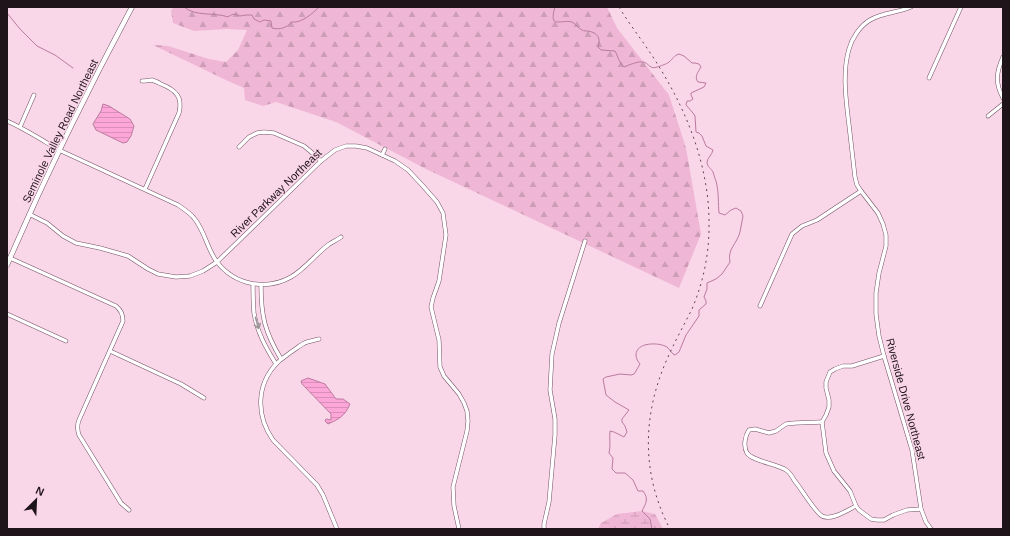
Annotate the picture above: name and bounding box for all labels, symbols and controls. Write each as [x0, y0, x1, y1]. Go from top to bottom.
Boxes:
street label: Seminole Valley Road Northeast [20, 57, 100, 205]
street label: River Parkway Northeast [228, 146, 324, 240]
one-way arrow [254, 316, 261, 329]
street label: Riverside Drive Northeast [884, 337, 928, 461]
north arrow [16, 480, 56, 520]
text: N [34, 484, 46, 498]

